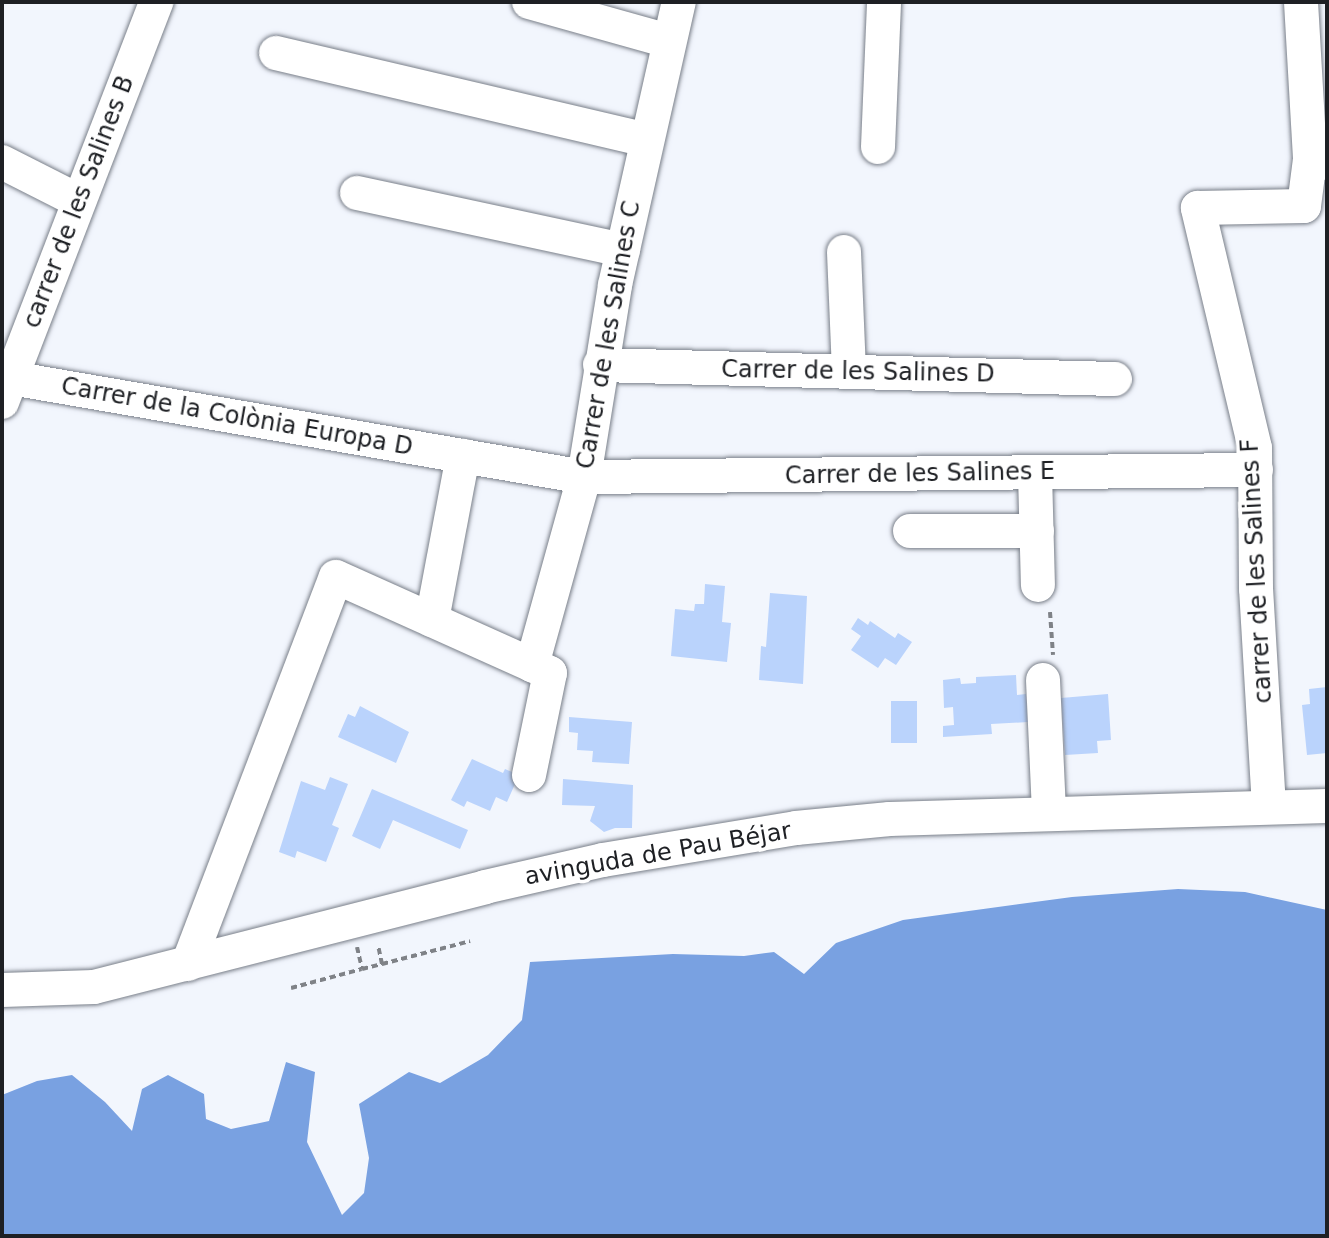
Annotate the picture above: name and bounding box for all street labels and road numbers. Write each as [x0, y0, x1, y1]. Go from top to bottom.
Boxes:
street label: carrer de les Salines B [18, 72, 140, 332]
street label: Carrer de les Salines C [571, 199, 647, 471]
street label: Carrer de les Salines D [721, 355, 995, 389]
street label: Carrer de la Colònia Europa D [59, 372, 415, 462]
street label: carrer de les Salines F [1236, 438, 1278, 704]
street label: Carrer de les Salines E [785, 457, 1055, 491]
street label: avinguda de Pau Béjar [523, 816, 793, 892]

